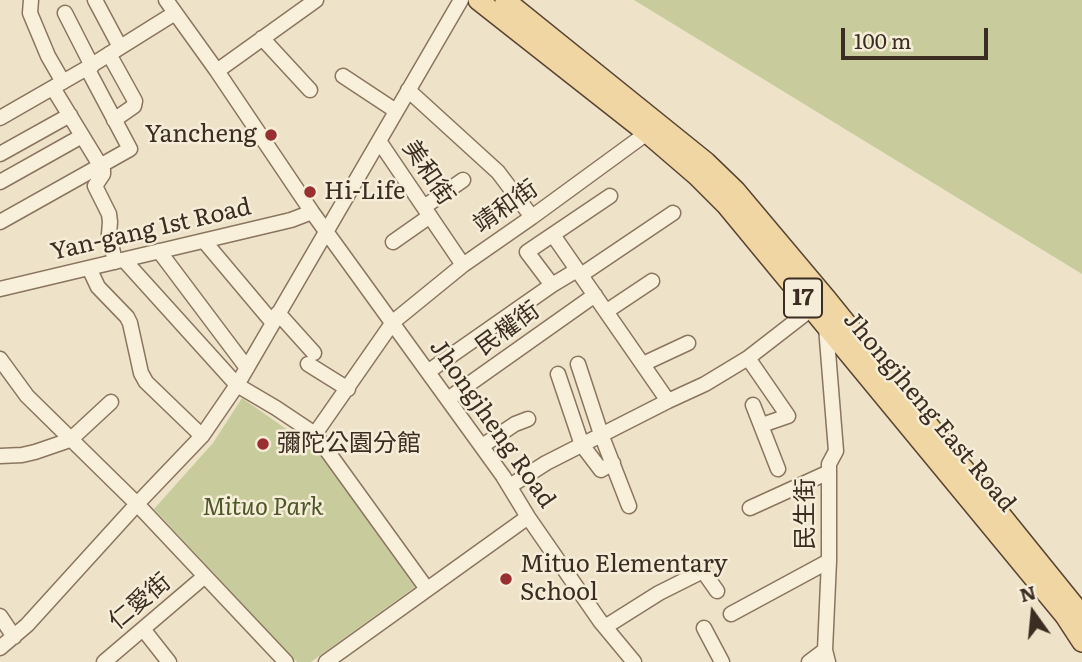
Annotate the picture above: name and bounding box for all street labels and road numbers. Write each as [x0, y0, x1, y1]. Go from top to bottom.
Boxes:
street label: 美和街 [396, 135, 460, 211]
street label: 靖和街 [468, 175, 544, 239]
street label: Yan-gang 1st Road [48, 193, 254, 267]
road number: 17 [784, 278, 822, 318]
street label: 民權街 [470, 296, 546, 362]
street label: Jhongjheng East Road [837, 306, 1021, 518]
street label: Jhongjheng Road [423, 334, 561, 514]
street label: 民生街 [792, 478, 820, 550]
street label: 仁愛街 [103, 568, 177, 636]

